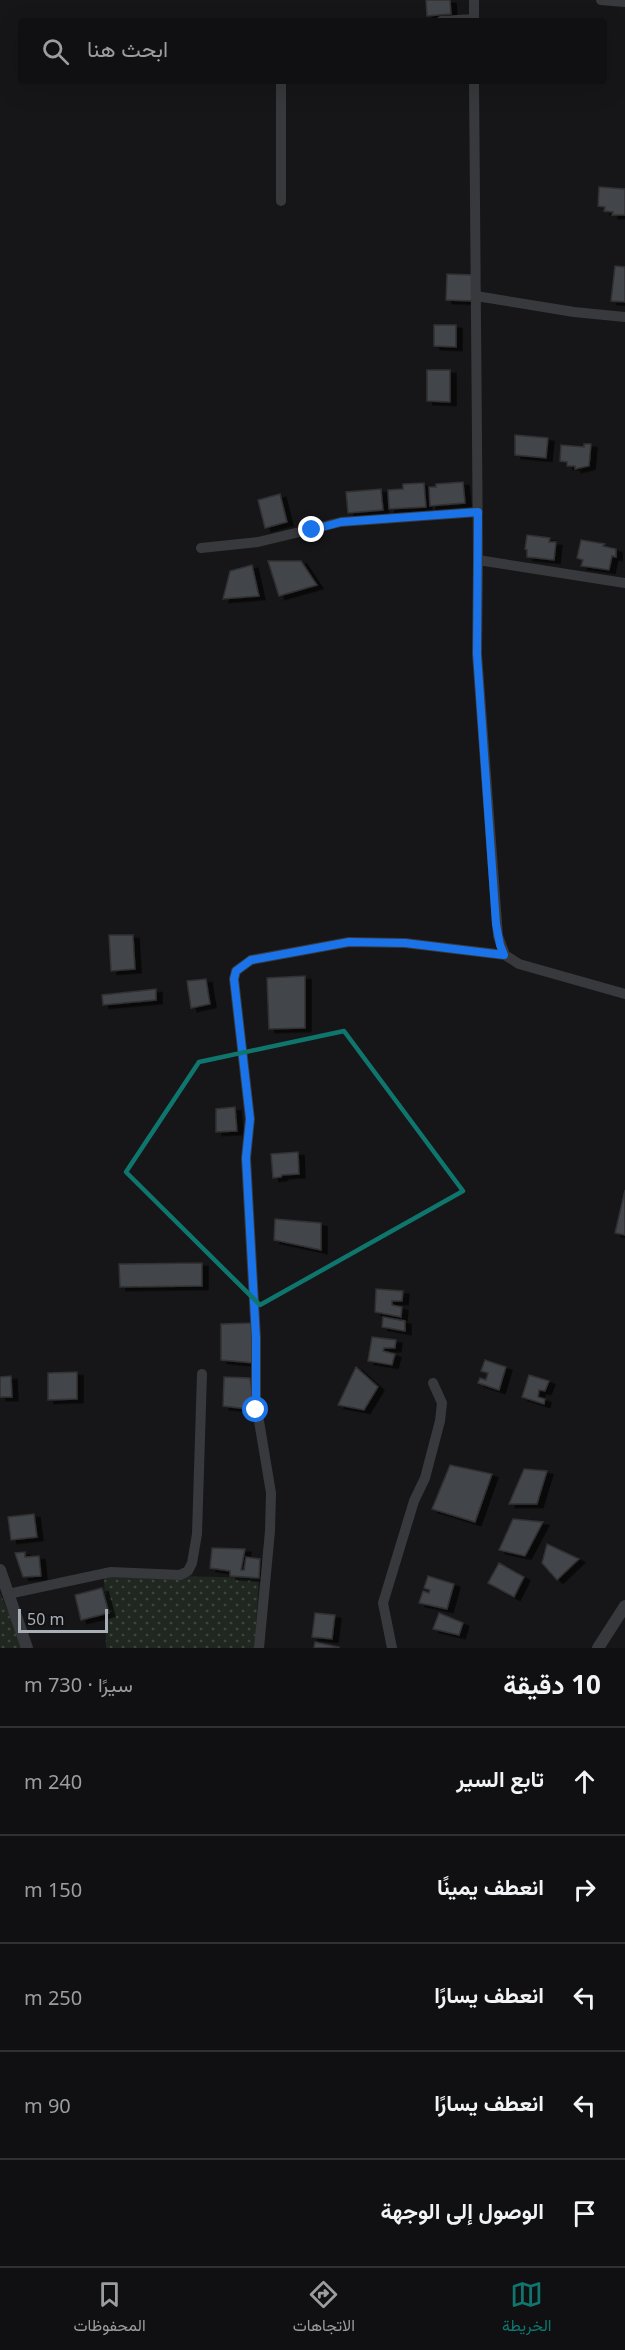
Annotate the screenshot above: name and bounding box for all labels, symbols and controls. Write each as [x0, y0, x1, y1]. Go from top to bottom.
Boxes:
search box [18, 18, 607, 84]
text: ابحث هنا [87, 33, 168, 63]
icon: search [39, 35, 72, 68]
route end [298, 516, 324, 542]
route start [242, 1396, 268, 1422]
scale bar [18, 1606, 108, 1634]
text: 50 m [27, 1608, 64, 1630]
text: 10 دقيقة [503, 1666, 601, 1702]
text: سيرًا · 730 m [24, 1671, 133, 1698]
text: تابع السير [456, 1763, 544, 1793]
icon: ahead [568, 1765, 601, 1798]
text: 240 m [24, 1768, 82, 1795]
text: انعطف يمينًا [437, 1871, 544, 1901]
icon: right [568, 1873, 601, 1906]
text: 150 m [24, 1876, 82, 1903]
text: انعطف يسارًا [434, 1979, 544, 2009]
icon: left [568, 1981, 601, 2014]
text: 250 m [24, 1984, 82, 2011]
text: انعطف يسارًا [434, 2087, 544, 2117]
icon: left [568, 2089, 601, 2122]
text: 90 m [24, 2092, 71, 2119]
text: الوصول إلى الوجهة [380, 2195, 544, 2225]
icon: arrive [568, 2197, 601, 2230]
tab: المحفوظات [74, 2278, 146, 2340]
tab: الاتجاهات [293, 2278, 355, 2340]
tab: الخريطة [502, 2278, 551, 2340]

